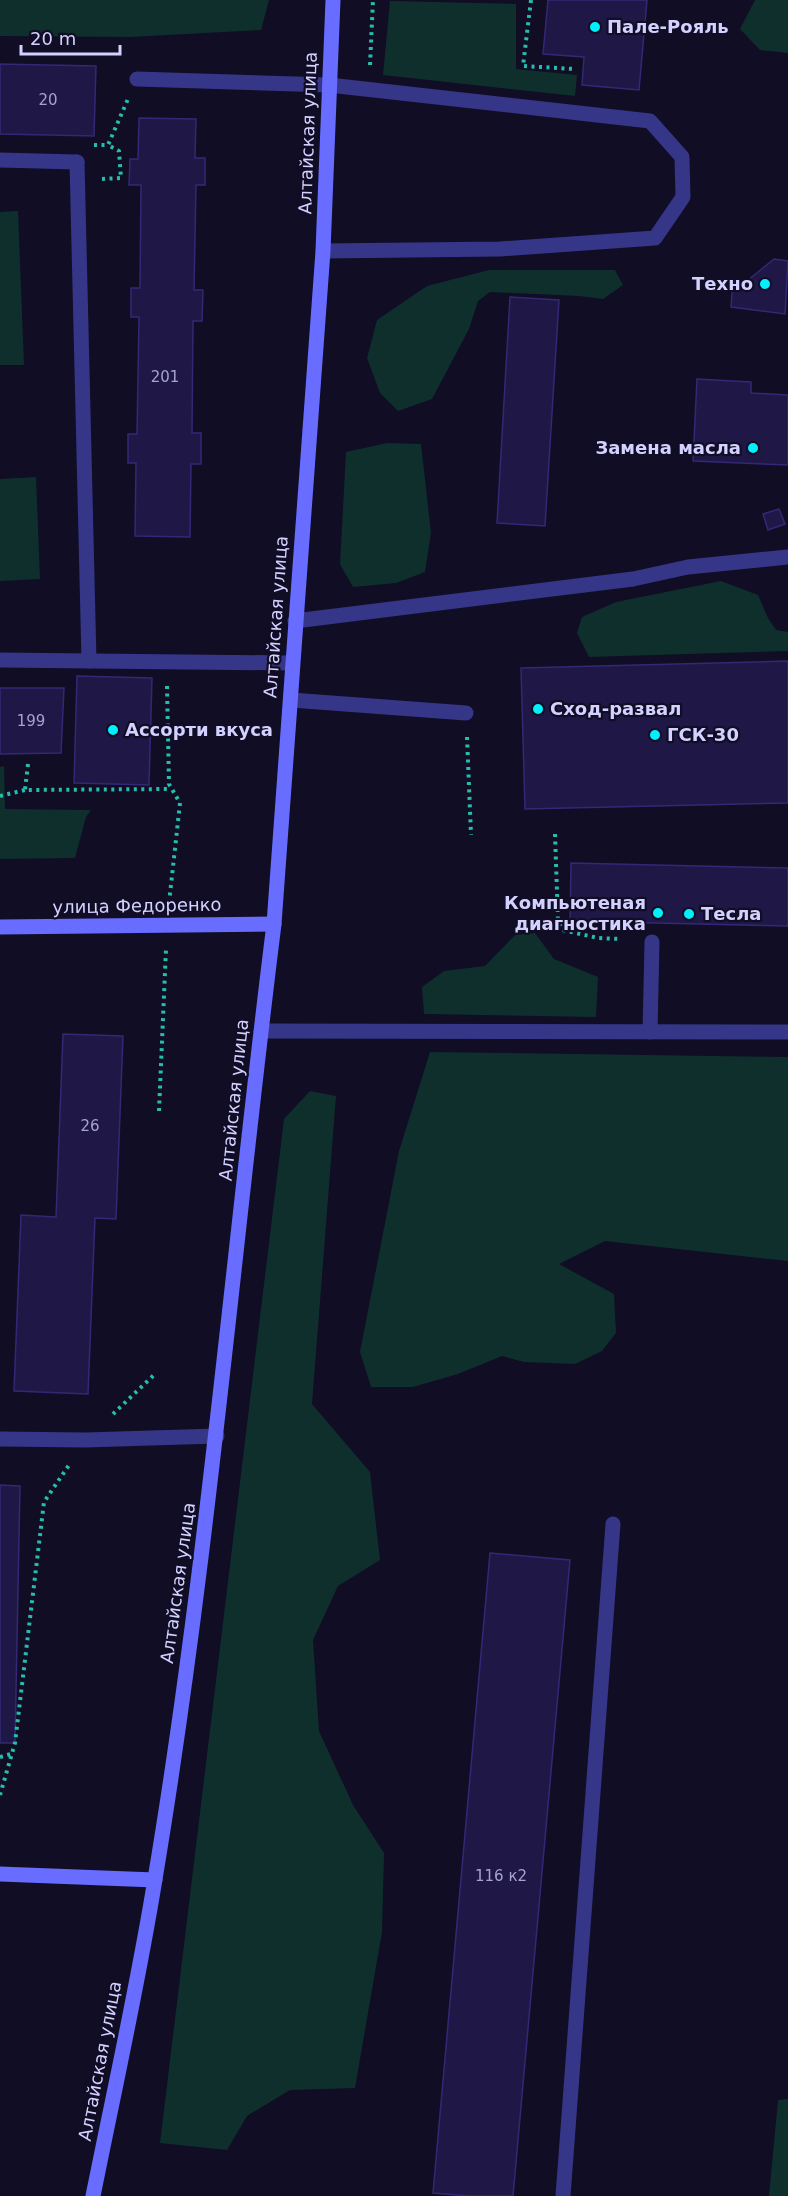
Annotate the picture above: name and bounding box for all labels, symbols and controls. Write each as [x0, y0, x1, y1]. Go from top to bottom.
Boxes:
place label: Пале-Рояль [607, 16, 729, 37]
scale bar [21, 18, 120, 56]
marker: Пале-Рояль [588, 20, 602, 34]
text: 20 m [30, 28, 76, 49]
street label: Алтайская улица [294, 51, 321, 215]
house number: 20 [38, 91, 58, 109]
place label: Техно [692, 273, 753, 294]
marker: Техно [758, 277, 772, 291]
house number: 201 [151, 368, 179, 386]
place label: Замена масла [595, 437, 741, 458]
marker: Замена масла [746, 441, 760, 455]
street label: Алтайская улица [259, 535, 292, 699]
place label: Сход-развал [550, 698, 681, 719]
marker: Сход-развал [531, 702, 545, 716]
house number: 199 [17, 712, 45, 730]
place label: Ассорти вкуса [125, 719, 273, 740]
marker: Ассорти вкуса [106, 723, 120, 737]
place label: ГСК-30 [667, 724, 739, 745]
marker: ГСК-30 [648, 728, 662, 742]
place label: Компьютеная диагностика [504, 892, 646, 934]
street label: улица Федоренко [52, 894, 222, 917]
place label: Тесла [701, 903, 762, 924]
marker: Компьютеная диагностика [651, 906, 665, 920]
marker: Тесла [682, 907, 696, 921]
street label: Алтайская улица [215, 1018, 252, 1182]
house number: 26 [80, 1117, 100, 1135]
street label: Алтайская улица [156, 1501, 199, 1665]
house number: 116 к2 [475, 1867, 527, 1885]
street label: Алтайская улица [74, 1979, 125, 2143]

